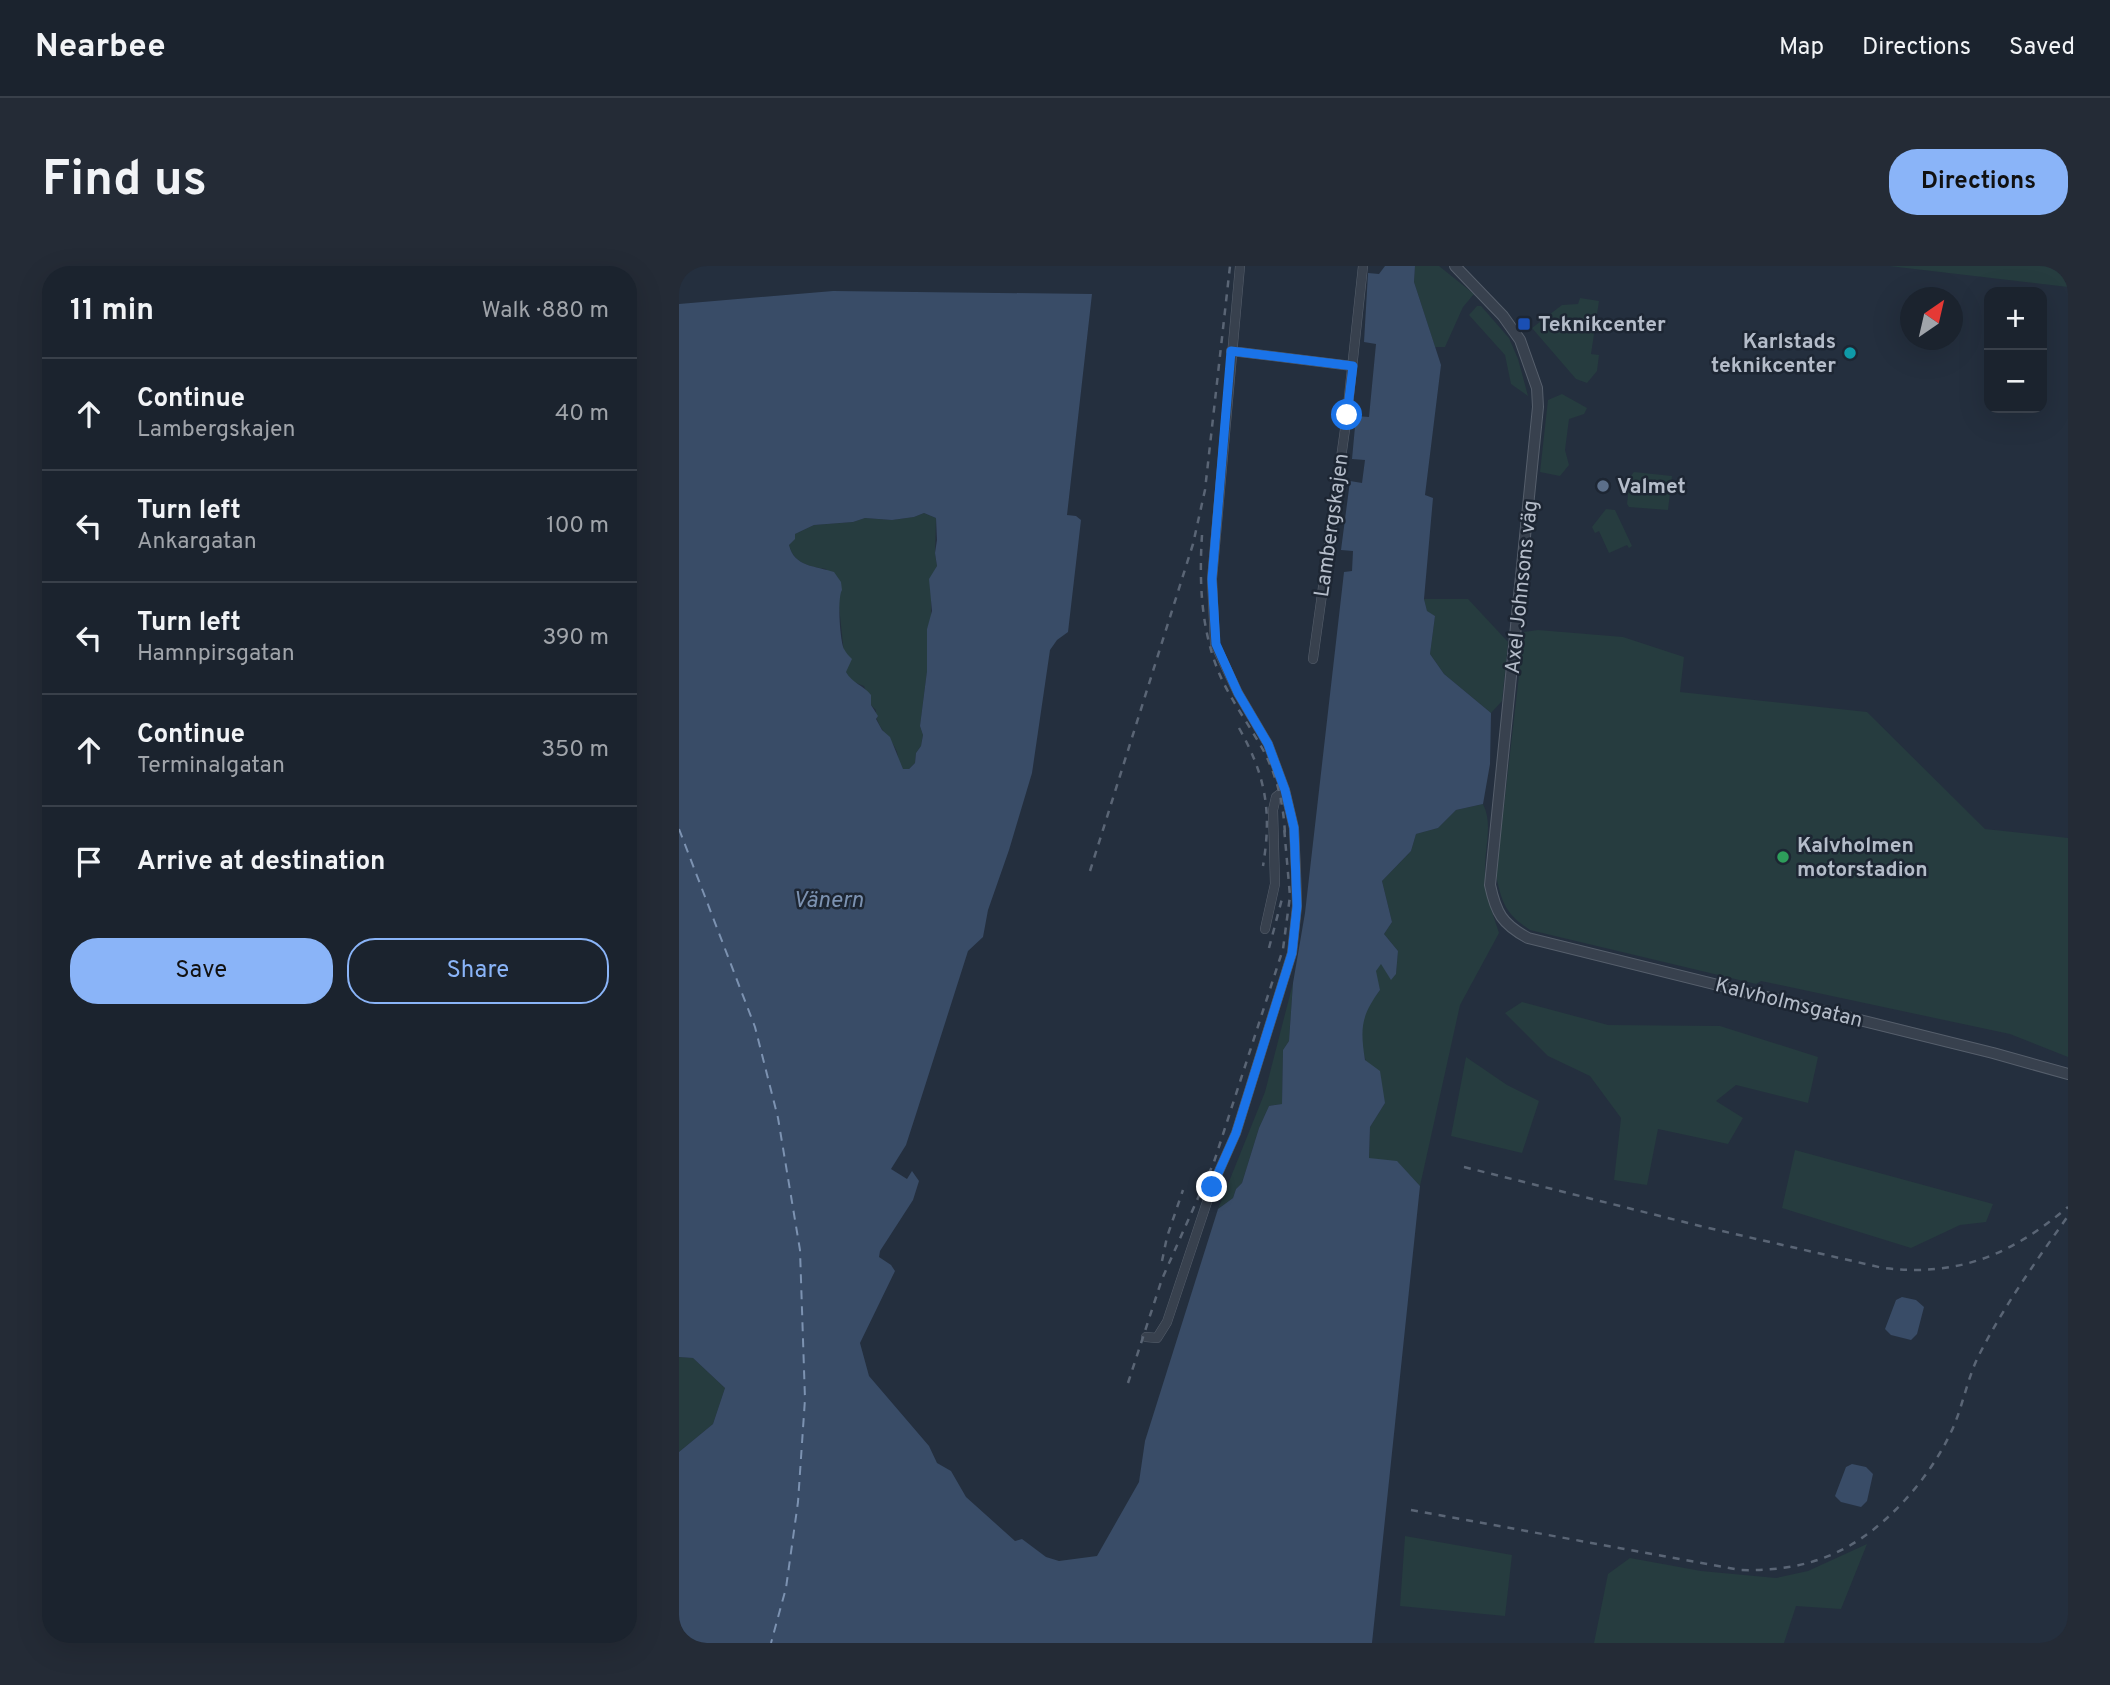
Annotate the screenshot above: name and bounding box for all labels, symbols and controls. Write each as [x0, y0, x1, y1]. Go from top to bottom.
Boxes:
text: Nearbee [35, 27, 166, 69]
text: Map [1779, 33, 1824, 63]
text: Directions [1862, 33, 1971, 63]
text: Saved [2009, 33, 2075, 63]
button: Directions [1889, 149, 2068, 215]
text: Find us [42, 151, 207, 213]
north arrow [1900, 287, 1963, 350]
map controls [1984, 287, 2047, 413]
button: + [1984, 287, 2047, 350]
text: 11 min [70, 293, 154, 330]
text: Walk · 880 m [482, 297, 609, 326]
place label: Teknikcenter [1538, 312, 1666, 339]
marker: Teknikcenter [1516, 316, 1532, 332]
place label: Karlstads teknikcenter [1711, 329, 1836, 380]
marker: Karlstads teknikcenter [1842, 345, 1858, 361]
button: − [1984, 350, 2047, 413]
text: Continue [137, 383, 245, 416]
icon: ahead [70, 395, 108, 433]
route start [1331, 399, 1362, 430]
text: 40 m [555, 400, 609, 429]
text: Lambergskajen [137, 416, 296, 445]
street label: Lambergskajen [1309, 452, 1356, 599]
place label: Valmet [1617, 474, 1686, 501]
marker: Valmet [1595, 478, 1611, 494]
text: Turn left [137, 495, 241, 528]
street label: Axel Johnsons väg [1500, 499, 1545, 675]
icon: left [70, 507, 108, 545]
text: 100 m [546, 512, 609, 541]
text: Ankargatan [137, 528, 257, 557]
text: Turn left [137, 607, 241, 640]
icon: left [70, 619, 108, 657]
text: 390 m [542, 624, 609, 653]
text: Hamnpirsgatan [137, 640, 295, 669]
text: Continue [137, 719, 245, 752]
icon: ahead [70, 731, 108, 769]
text: 350 m [541, 736, 609, 765]
text: Terminalgatan [137, 752, 285, 781]
place label: Kalvholmen motorstadion [1797, 833, 1928, 884]
icon: arrive [70, 843, 108, 881]
text: Arrive at destination [137, 846, 385, 879]
marker: Kalvholmen motorstadion [1775, 849, 1791, 865]
water label: Vänern [793, 887, 864, 916]
button: Save [70, 938, 333, 1004]
button: Share [347, 938, 609, 1004]
street label: Kalvholmsgatan [1712, 972, 1865, 1035]
route end [1196, 1171, 1227, 1202]

